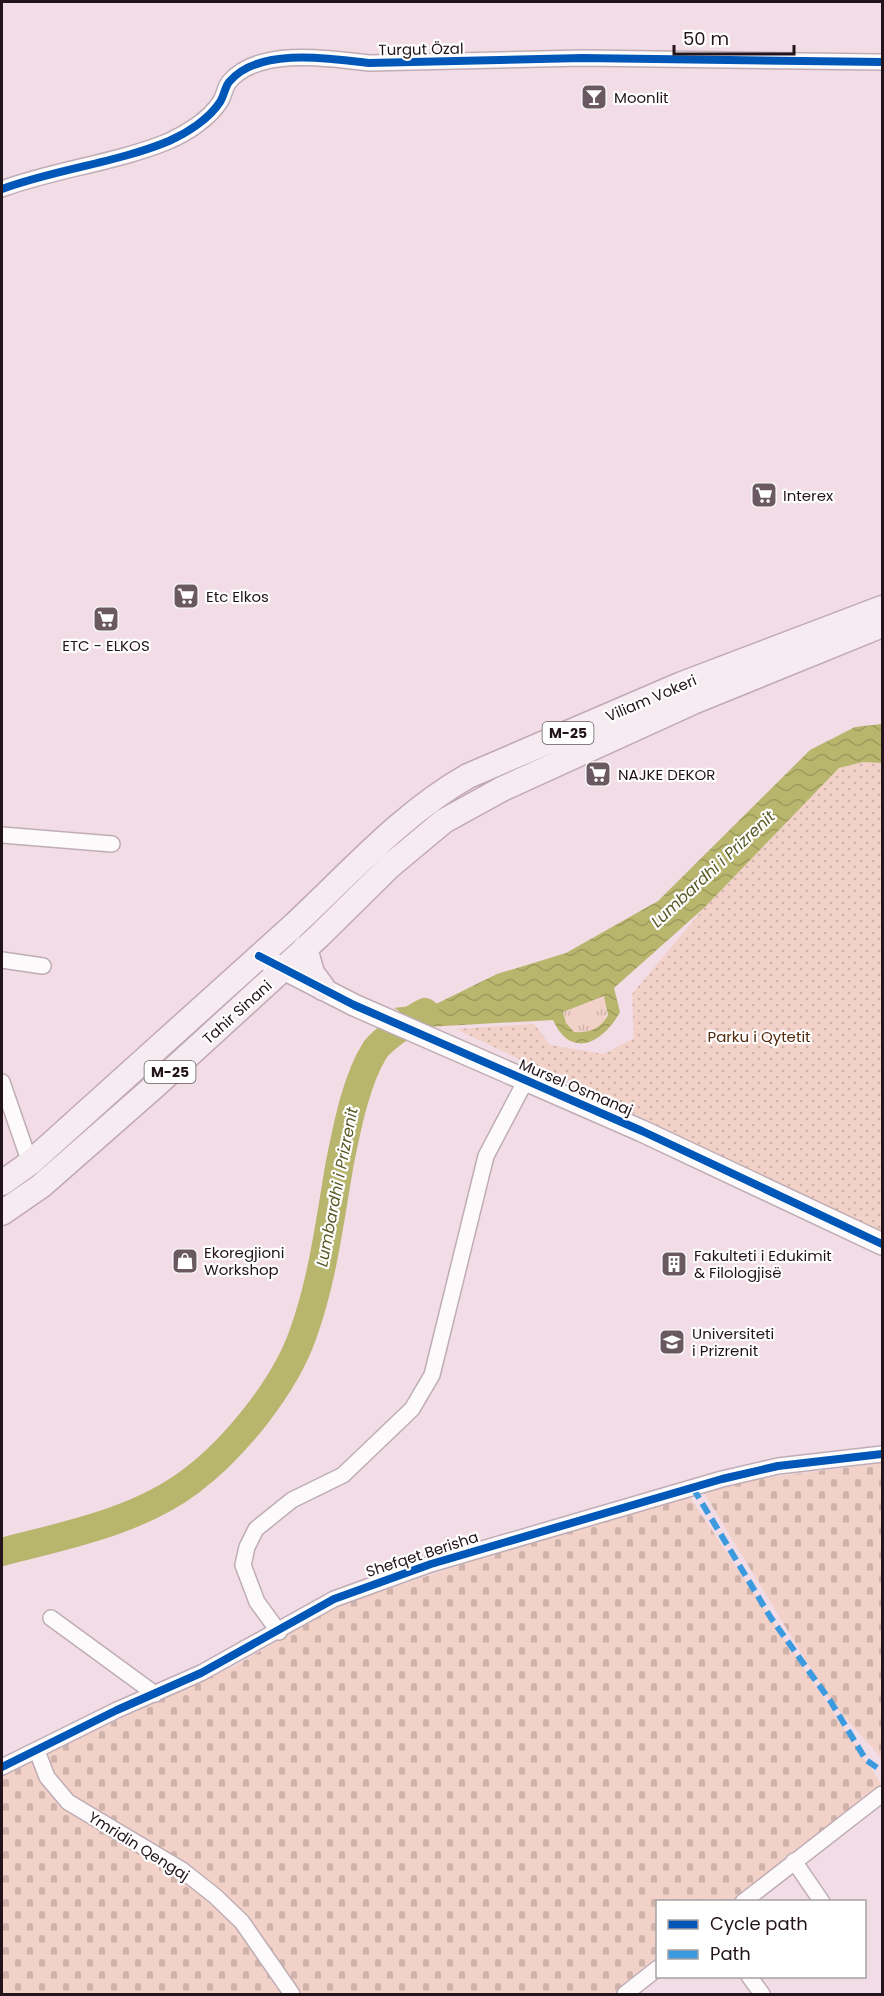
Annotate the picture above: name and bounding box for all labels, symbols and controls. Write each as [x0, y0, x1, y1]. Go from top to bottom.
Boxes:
scale bar [674, 18, 794, 56]
text: 50 m [683, 26, 729, 51]
street label: Turgut Özal [378, 38, 464, 60]
bar icon: Moonlit [579, 82, 609, 112]
place label: Moonlit [614, 87, 669, 108]
supermarket icon: Interex [749, 480, 779, 510]
place label: Interex [783, 485, 833, 506]
supermarket icon: Etc Elkos [171, 581, 201, 611]
place label: Etc Elkos [206, 586, 269, 607]
supermarket icon: ETC - ELKOS [91, 604, 121, 634]
place label: ETC - ELKOS [62, 635, 150, 656]
street label: Viliam Vokeri [602, 669, 700, 727]
road number: M-25 [542, 722, 594, 744]
supermarket icon: NAJKE DEKOR [583, 759, 613, 789]
place label: NAJKE DEKOR [618, 764, 716, 785]
water label: Lumbardhi i Prizrenit [646, 805, 781, 933]
street label: Tahir Sinani [198, 975, 276, 1049]
park label: Parku i Qytetit [707, 1026, 811, 1047]
street label: Mursel Osmanaj [516, 1054, 636, 1120]
road number: M-25 [144, 1061, 195, 1083]
water label: Lumbardhi i Prizrenit [310, 1104, 364, 1269]
place label: Ekoregjioni Workshop [204, 1242, 284, 1280]
place label: Fakulteti i Edukimit & Filologjisë [694, 1245, 832, 1283]
shop icon: Ekoregjioni Workshop [170, 1246, 200, 1276]
building icon: Fakulteti i Edukimit & Filologjisë [659, 1249, 689, 1279]
place label: Universiteti i Prizrenit [692, 1323, 774, 1361]
school or university icon: Universiteti i Prizrenit [657, 1327, 687, 1357]
street label: Shefqet Berisha [363, 1526, 481, 1582]
street label: Ymridin Qengaj [84, 1806, 194, 1886]
legend [656, 1900, 866, 1978]
text: Cycle path [710, 1911, 808, 1936]
text: Path [710, 1941, 751, 1966]

